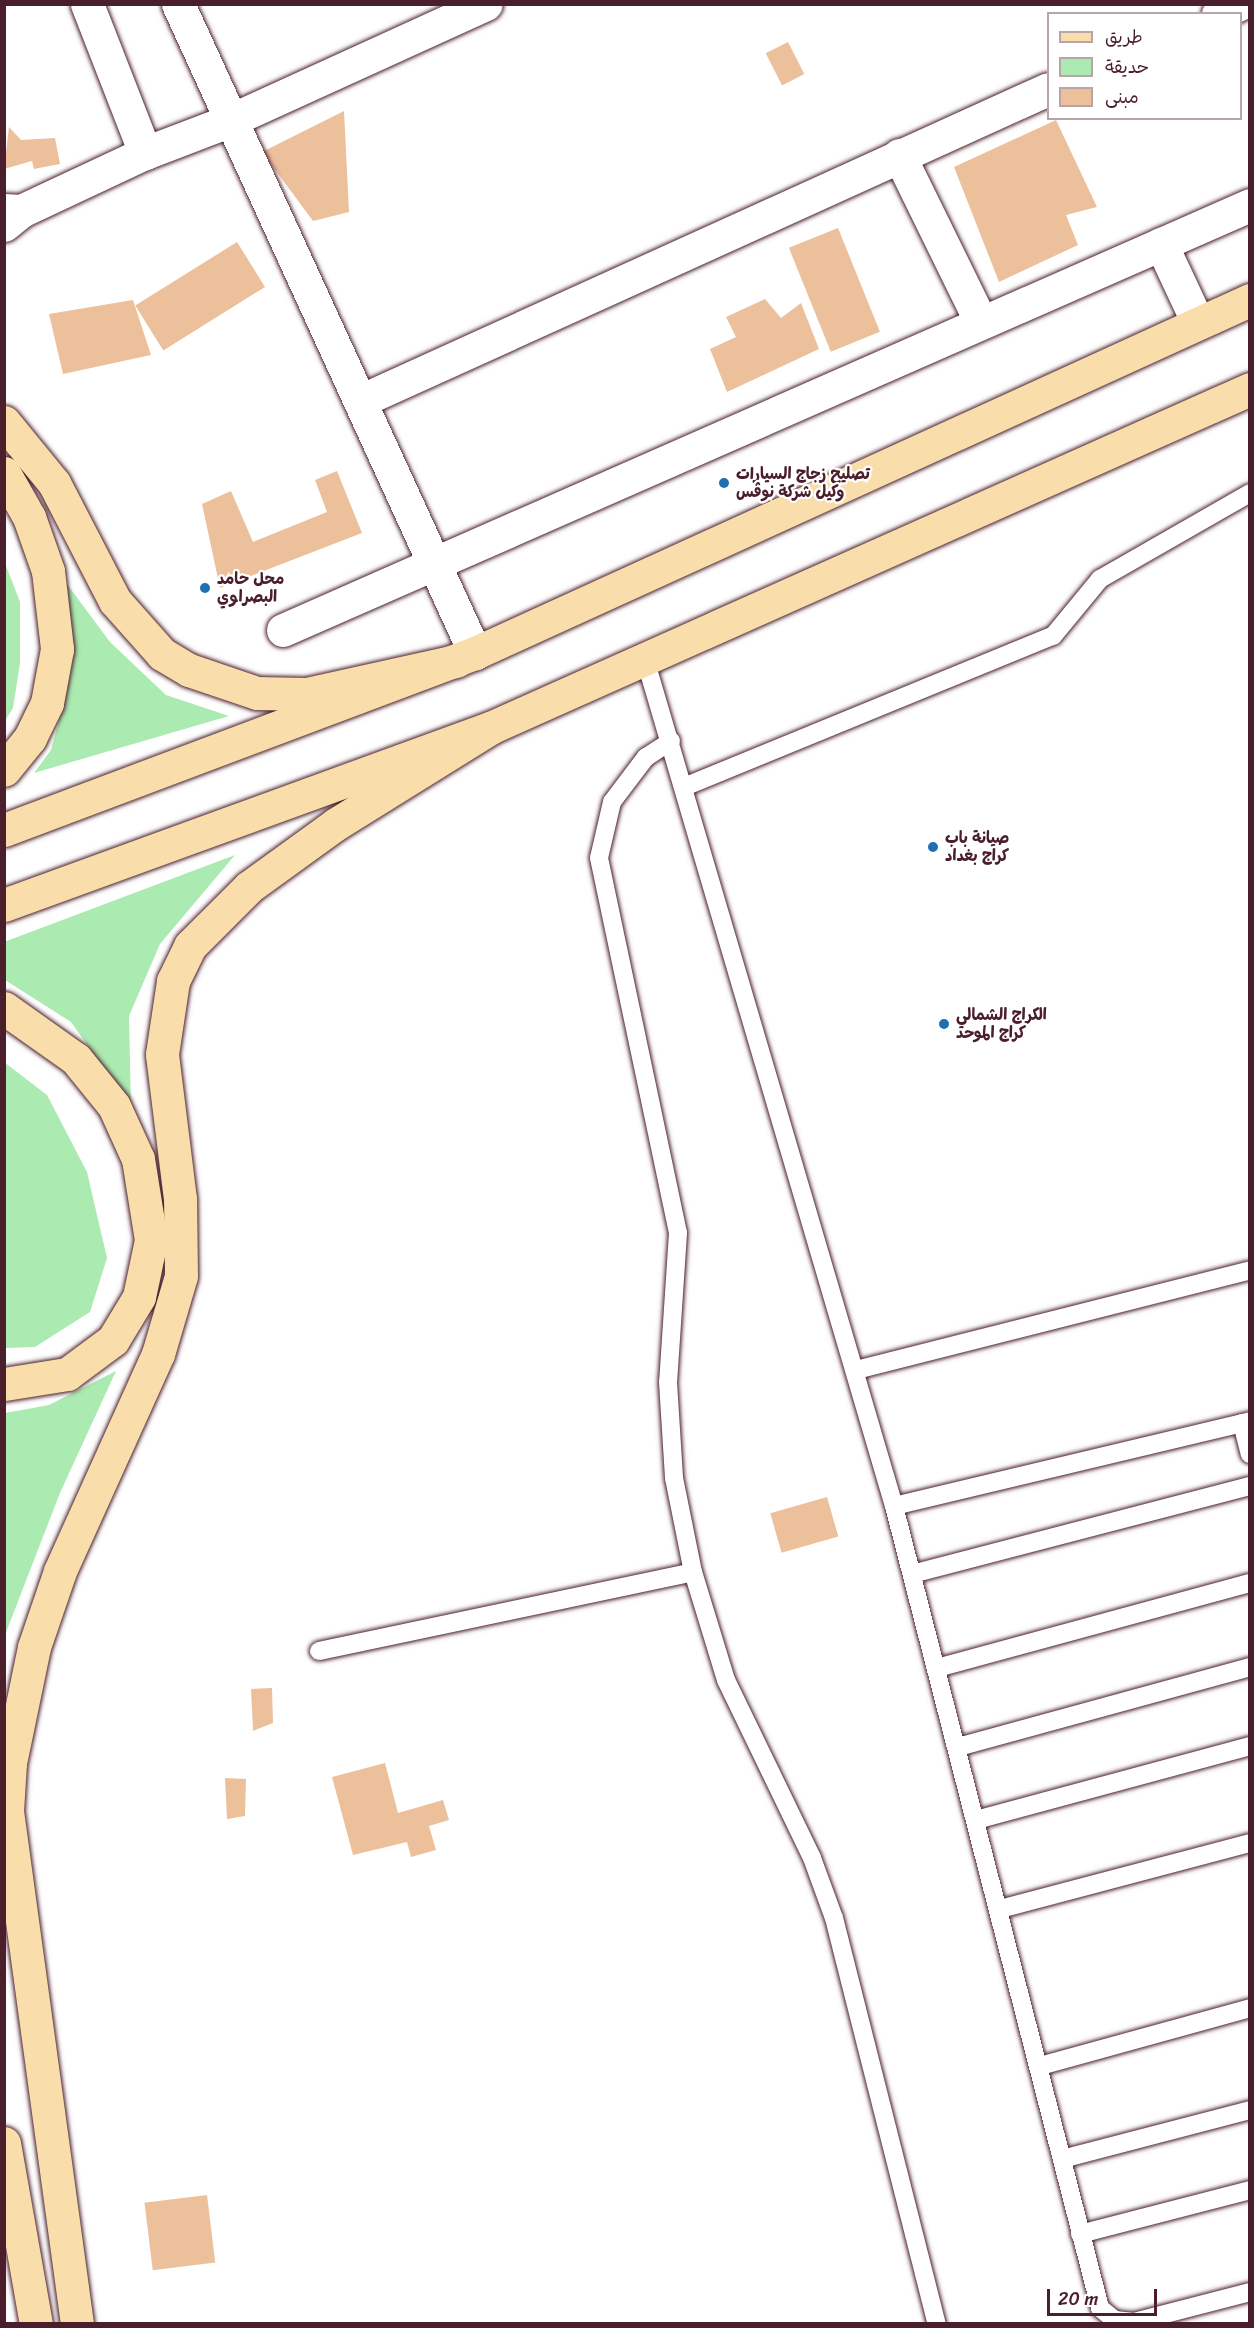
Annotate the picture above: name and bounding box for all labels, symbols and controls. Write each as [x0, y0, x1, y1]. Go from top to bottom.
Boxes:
legend [1047, 12, 1242, 120]
text: طريق [1105, 21, 1143, 53]
text: حديقة [1105, 51, 1149, 83]
text: مبنى [1105, 81, 1139, 113]
place label: تصليح زجاج السيارات وكيل شركة نوڤس [736, 464, 870, 502]
marker: تصليح زجاج السيارات وكيل شركة نوڤس [717, 476, 731, 490]
place label: محل حامد البصراوي [217, 569, 284, 607]
marker: محل حامد البصراوي [198, 581, 212, 595]
place label: صيانة باب كراج بغداد [945, 828, 1009, 866]
marker: صيانة باب كراج بغداد [926, 840, 940, 854]
place label: الكراج الشمالي كراج الموحد [956, 1005, 1047, 1043]
marker: الكراج الشمالي كراج الموحد [937, 1017, 951, 1031]
scale bar [1050, 2277, 1160, 2315]
text: 20 m [1058, 2283, 1098, 2315]

